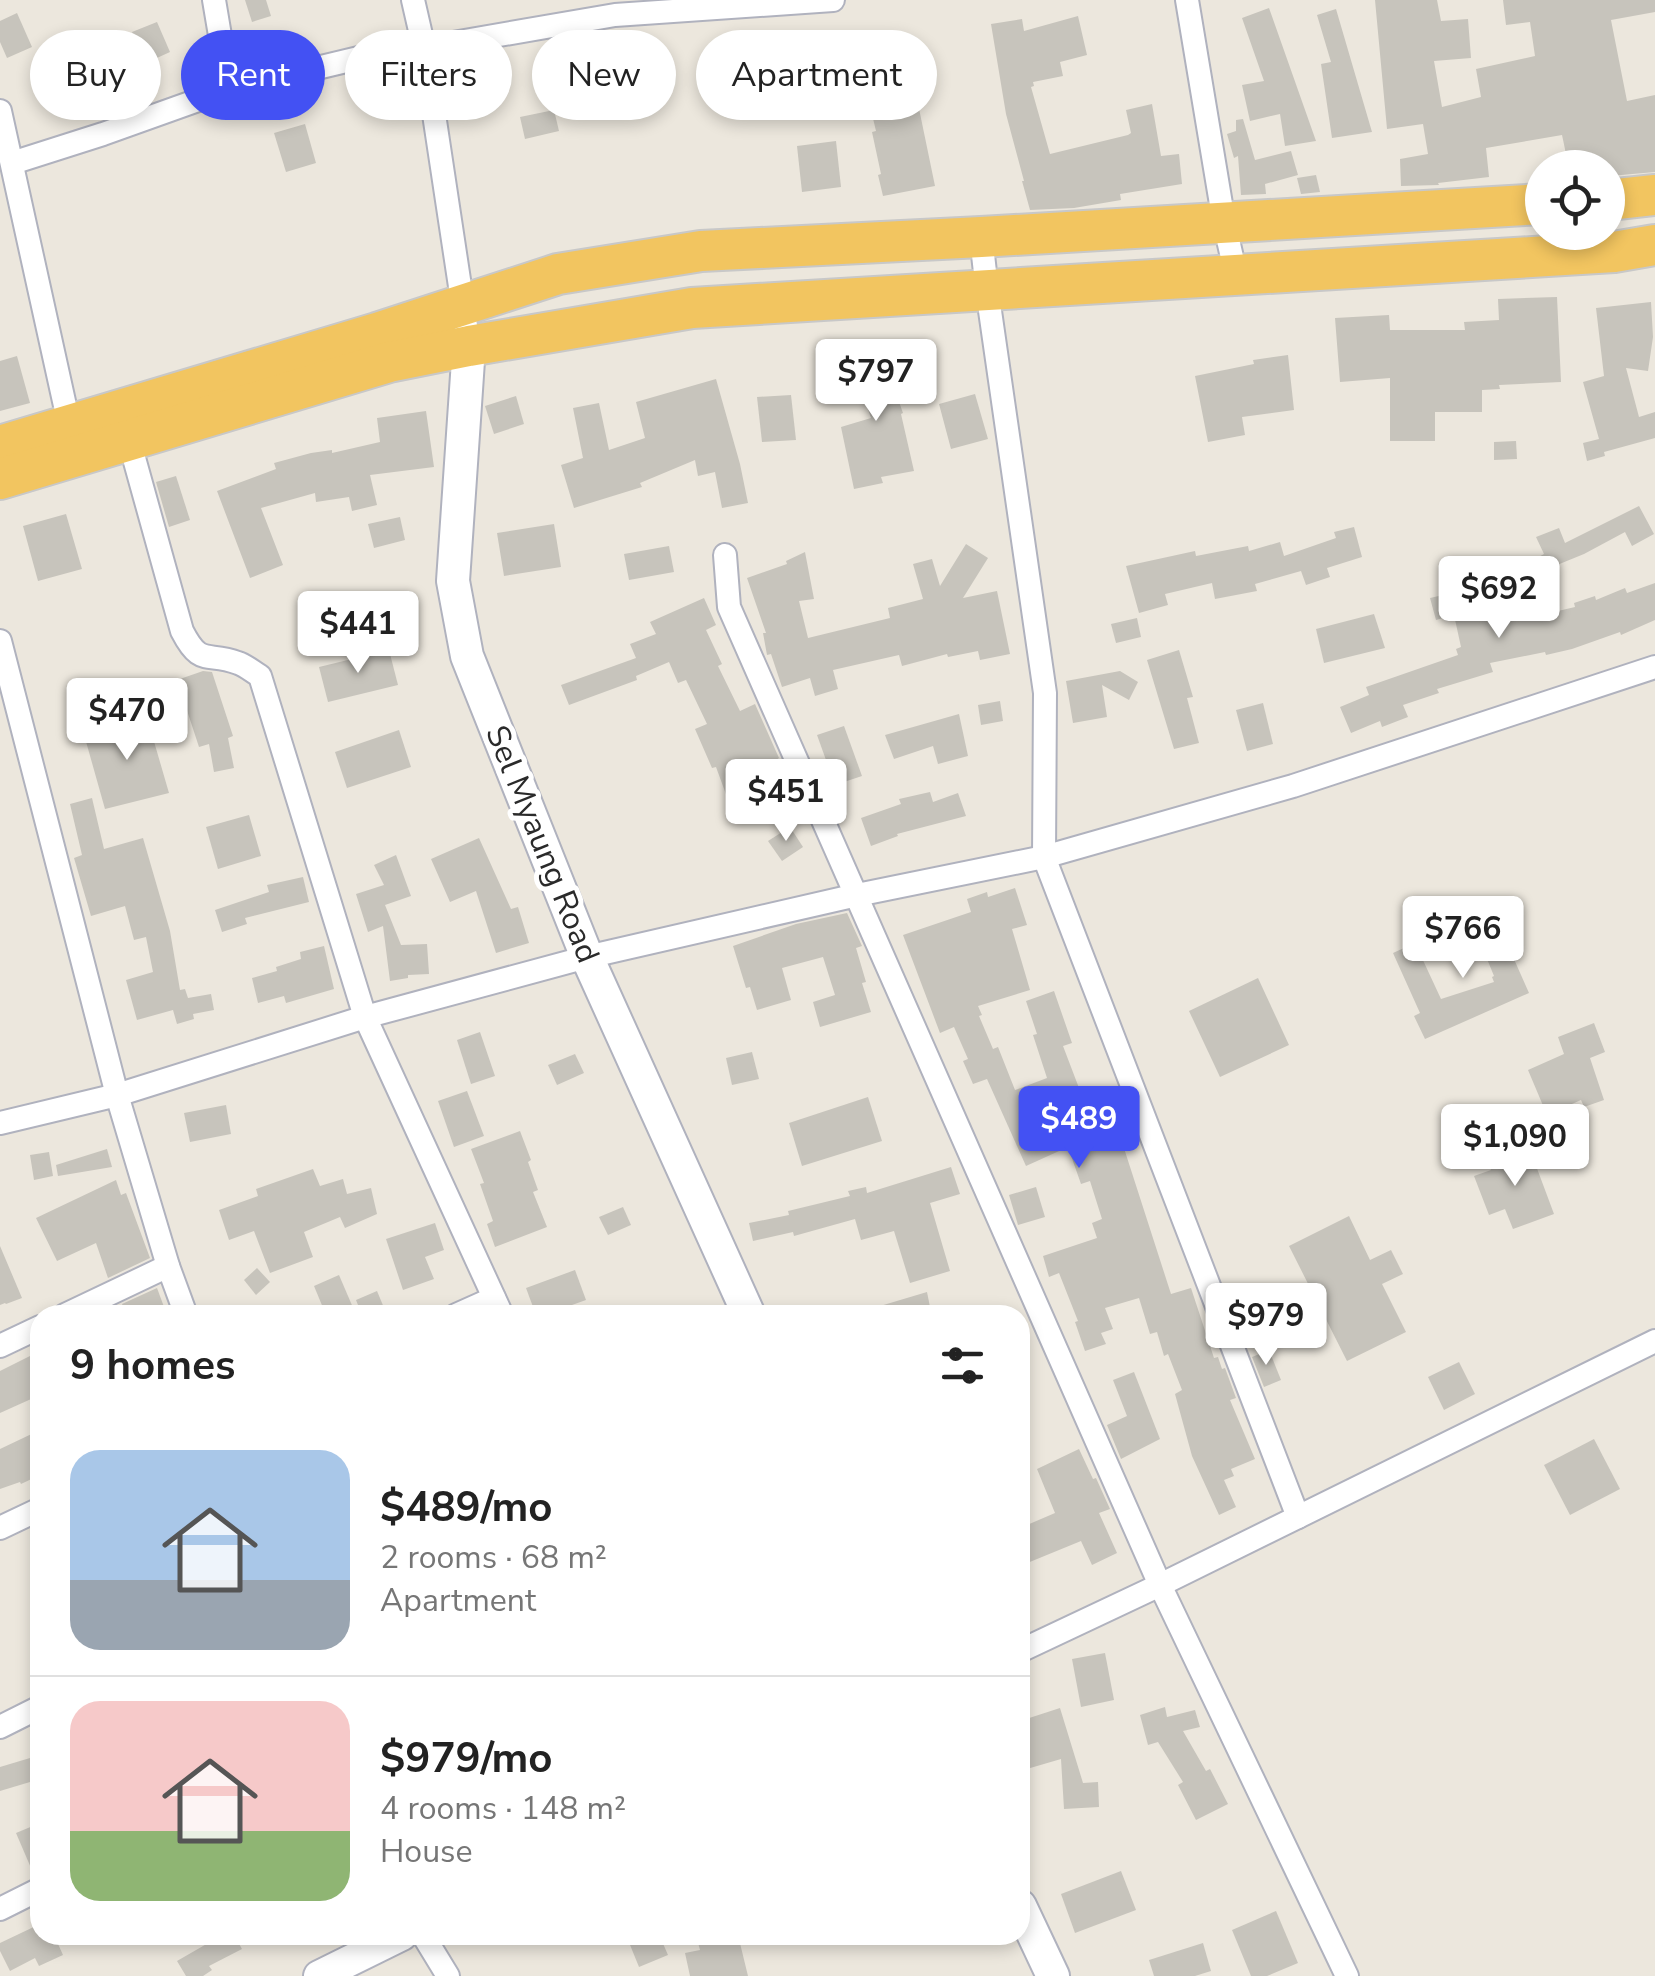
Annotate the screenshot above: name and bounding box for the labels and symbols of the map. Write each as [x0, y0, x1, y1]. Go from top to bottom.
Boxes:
pin: $797 [817, 339, 935, 424]
pin: $692 [1440, 556, 1558, 641]
pin: $441 [299, 591, 417, 676]
pin: $470 [68, 678, 186, 763]
street label: Sel Myaung Road [475, 719, 610, 969]
pin: $451 [727, 759, 845, 844]
pin: $766 [1404, 896, 1522, 981]
pin: $489 [1020, 1086, 1138, 1171]
pin: $1,090 [1434, 1104, 1596, 1189]
pin: $979 [1207, 1283, 1325, 1368]

